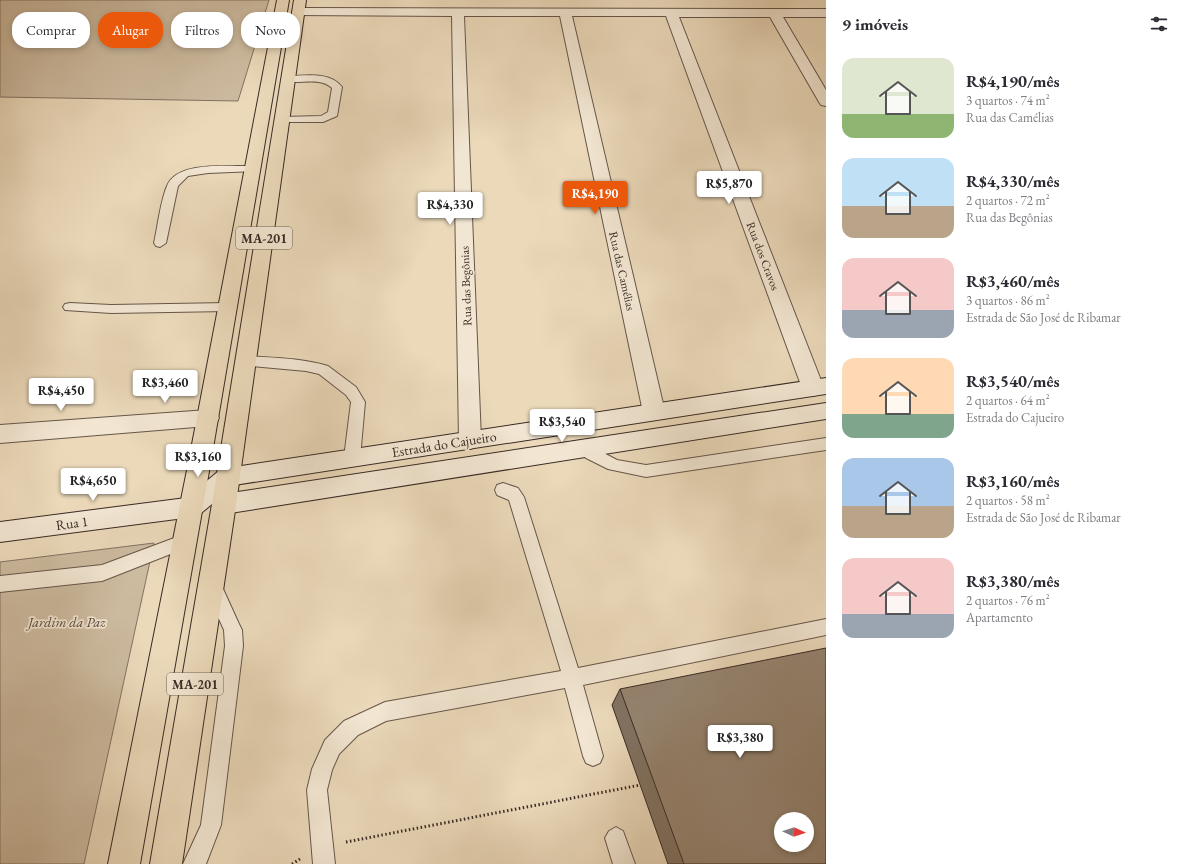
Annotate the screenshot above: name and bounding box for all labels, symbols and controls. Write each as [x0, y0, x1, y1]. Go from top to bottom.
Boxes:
chip: Comprar [12, 12, 90, 48]
chip: Alugar [98, 12, 163, 48]
chip: Filtros [171, 12, 233, 48]
chip: Novo [241, 12, 300, 48]
text: 9 imóveis [842, 13, 908, 35]
icon: filters [1148, 13, 1170, 35]
text: R$4,190/mês [966, 70, 1060, 92]
icon: home [874, 74, 922, 122]
text: 3 quartos · 74 m² [966, 92, 1050, 109]
text: Rua das Camélias [966, 109, 1054, 126]
text: R$4,330/mês [966, 170, 1060, 192]
pin: R$5,870 [692, 171, 766, 205]
icon: home [874, 174, 922, 222]
text: R$5,870 [706, 175, 752, 192]
pin: R$4,190 [558, 181, 632, 215]
text: R$4,190 [572, 185, 618, 202]
pin: R$4,330 [413, 192, 487, 226]
text: 2 quartos · 72 m² [966, 192, 1050, 209]
text: R$4,330 [427, 196, 473, 213]
text: Rua das Begônias [966, 209, 1053, 226]
street label: Rua dos Cravos [743, 219, 783, 293]
road number: MA-201 [236, 227, 292, 249]
street label: Rua das Camélias [605, 230, 639, 312]
street label: Rua das Begônias [457, 246, 475, 326]
text: R$3,460/mês [966, 270, 1060, 292]
icon: home [874, 274, 922, 322]
text: 3 quartos · 86 m² [966, 292, 1050, 309]
text: Estrada de São José de Ribamar [966, 309, 1121, 326]
pin: R$3,460 [128, 370, 202, 404]
text: R$3,540/mês [966, 370, 1060, 392]
text: R$3,460 [142, 374, 188, 391]
icon: home [874, 374, 922, 422]
pin: R$4,450 [24, 378, 98, 412]
text: R$4,450 [38, 382, 84, 399]
text: 2 quartos · 64 m² [966, 392, 1050, 409]
pin: R$3,540 [525, 409, 599, 443]
text: Estrada do Cajueiro [966, 409, 1064, 426]
text: R$3,540 [539, 413, 585, 430]
street label: Estrada do Cajueiro [390, 427, 498, 461]
pin: R$3,160 [161, 444, 235, 478]
text: R$3,160 [175, 448, 221, 465]
pin: R$4,650 [56, 468, 130, 502]
text: R$3,160/mês [966, 470, 1060, 492]
text: R$4,650 [70, 472, 116, 489]
icon: home [874, 474, 922, 522]
text: 2 quartos · 58 m² [966, 492, 1050, 509]
text: Estrada de São José de Ribamar [966, 509, 1121, 526]
street label: Rua 1 [55, 512, 89, 534]
text: R$3,380/mês [966, 570, 1060, 592]
icon: home [874, 574, 922, 622]
text: 2 quartos · 76 m² [966, 592, 1050, 609]
text: Apartamento [966, 609, 1033, 626]
park label: Jardim da Paz [25, 613, 106, 631]
road number: MA-201 [167, 673, 223, 695]
pin: R$3,380 [703, 725, 777, 759]
text: R$3,380 [717, 729, 763, 746]
north arrow [774, 812, 814, 852]
map controls [774, 812, 814, 852]

